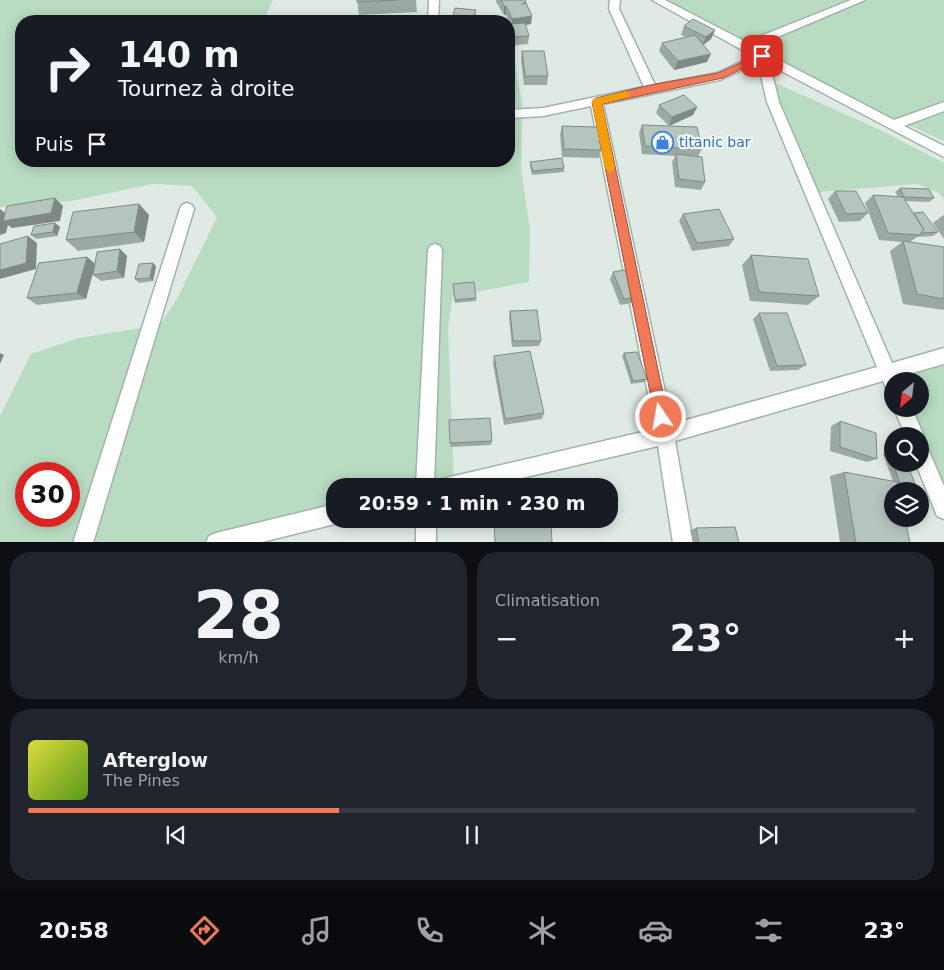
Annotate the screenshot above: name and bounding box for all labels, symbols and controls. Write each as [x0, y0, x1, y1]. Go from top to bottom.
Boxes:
icon: right [35, 35, 100, 100]
text: 140 m [118, 35, 240, 75]
pin [741, 35, 783, 77]
icon: arrive [748, 42, 776, 70]
text: Tournez à droite [118, 76, 295, 101]
icon: arrive [83, 130, 111, 158]
shop icon: titanic bar [651, 130, 675, 154]
text: Puis [35, 133, 73, 155]
place label: titanic bar [679, 134, 751, 150]
north arrow [884, 372, 929, 418]
map controls [884, 372, 929, 527]
position arrow [634, 390, 686, 442]
button: search [884, 427, 929, 472]
speed limit sign: 30 [15, 462, 80, 527]
button: layers [884, 482, 929, 527]
text: 20:59 · 1 min · 230 m [358, 492, 586, 514]
text: 28 [193, 578, 284, 653]
text: Climatisation [495, 591, 600, 610]
text: 23° [670, 616, 741, 660]
text: − [495, 622, 518, 655]
text: + [893, 622, 916, 655]
text: km/h [218, 648, 259, 667]
text: Afterglow [103, 749, 208, 771]
text: The Pines [103, 771, 180, 790]
icon: previous [162, 821, 190, 849]
icon: pause [458, 821, 486, 849]
icon: next [754, 821, 782, 849]
icon: directions [187, 913, 222, 948]
icon: music [299, 913, 334, 948]
icon: phone [412, 913, 447, 948]
icon: climate [525, 913, 560, 948]
icon: car [638, 913, 673, 948]
icon: filters [751, 913, 786, 948]
text: 20:58 [39, 918, 109, 943]
text: 23° [863, 918, 905, 943]

